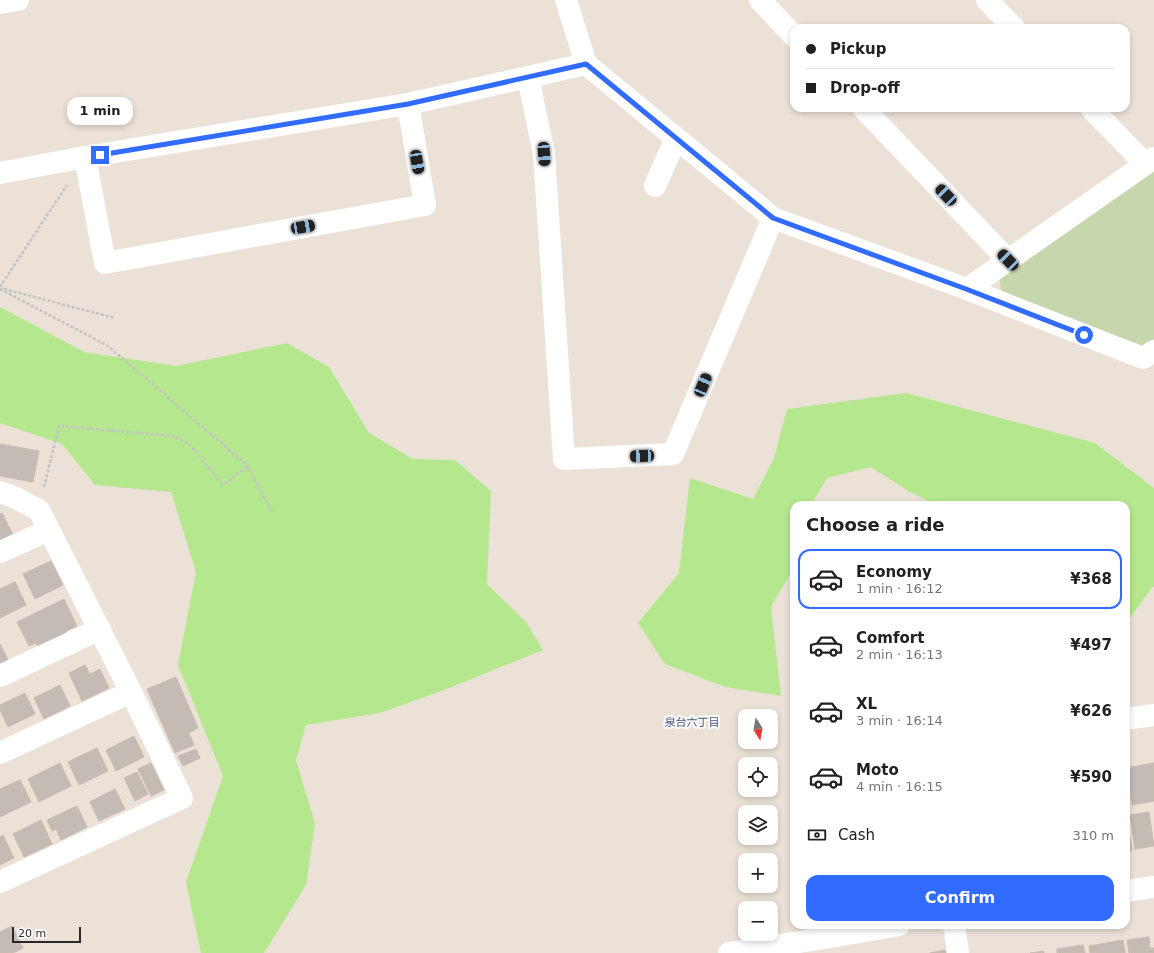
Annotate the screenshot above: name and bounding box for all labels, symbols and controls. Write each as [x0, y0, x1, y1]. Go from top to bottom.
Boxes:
text: Pickup [830, 40, 886, 58]
text: Drop-off [830, 79, 900, 97]
callout: 1 min [67, 97, 133, 125]
text: 1 min [80, 103, 120, 118]
car [537, 142, 551, 166]
route end [91, 146, 109, 164]
car [409, 149, 425, 175]
car [933, 182, 959, 208]
car [290, 219, 316, 235]
car [995, 247, 1021, 273]
route start [1075, 326, 1093, 344]
car [693, 372, 713, 398]
car [630, 450, 654, 462]
text: Choose a ride [806, 514, 945, 535]
icon: car [808, 561, 844, 597]
text: Economy [856, 563, 932, 581]
text: ¥368 [1070, 570, 1112, 588]
text: 1 min · 16:12 [856, 581, 943, 596]
icon: car [808, 627, 844, 663]
text: Comfort [856, 629, 924, 647]
text: ¥497 [1070, 636, 1112, 654]
text: 2 min · 16:13 [856, 647, 943, 662]
icon: car [808, 693, 844, 729]
text: XL [856, 695, 877, 713]
text: ¥626 [1070, 702, 1112, 720]
north arrow [738, 709, 778, 749]
map controls [738, 709, 778, 941]
text: 3 min · 16:14 [856, 713, 943, 728]
district label: 泉台六丁目 [665, 716, 720, 729]
button: locate [738, 757, 778, 797]
icon: car [808, 759, 844, 795]
text: Moto [856, 761, 899, 779]
text: ¥590 [1070, 768, 1112, 786]
text: 4 min · 16:15 [856, 779, 943, 794]
button: layers [738, 805, 778, 845]
icon: cash [806, 824, 828, 846]
text: Cash [838, 826, 875, 844]
text: 310 m [1072, 828, 1114, 843]
button: + [738, 853, 778, 893]
button: Confirm [806, 875, 1114, 921]
button: − [738, 901, 778, 941]
scale bar [12, 925, 81, 944]
text: 20 m [18, 927, 46, 940]

